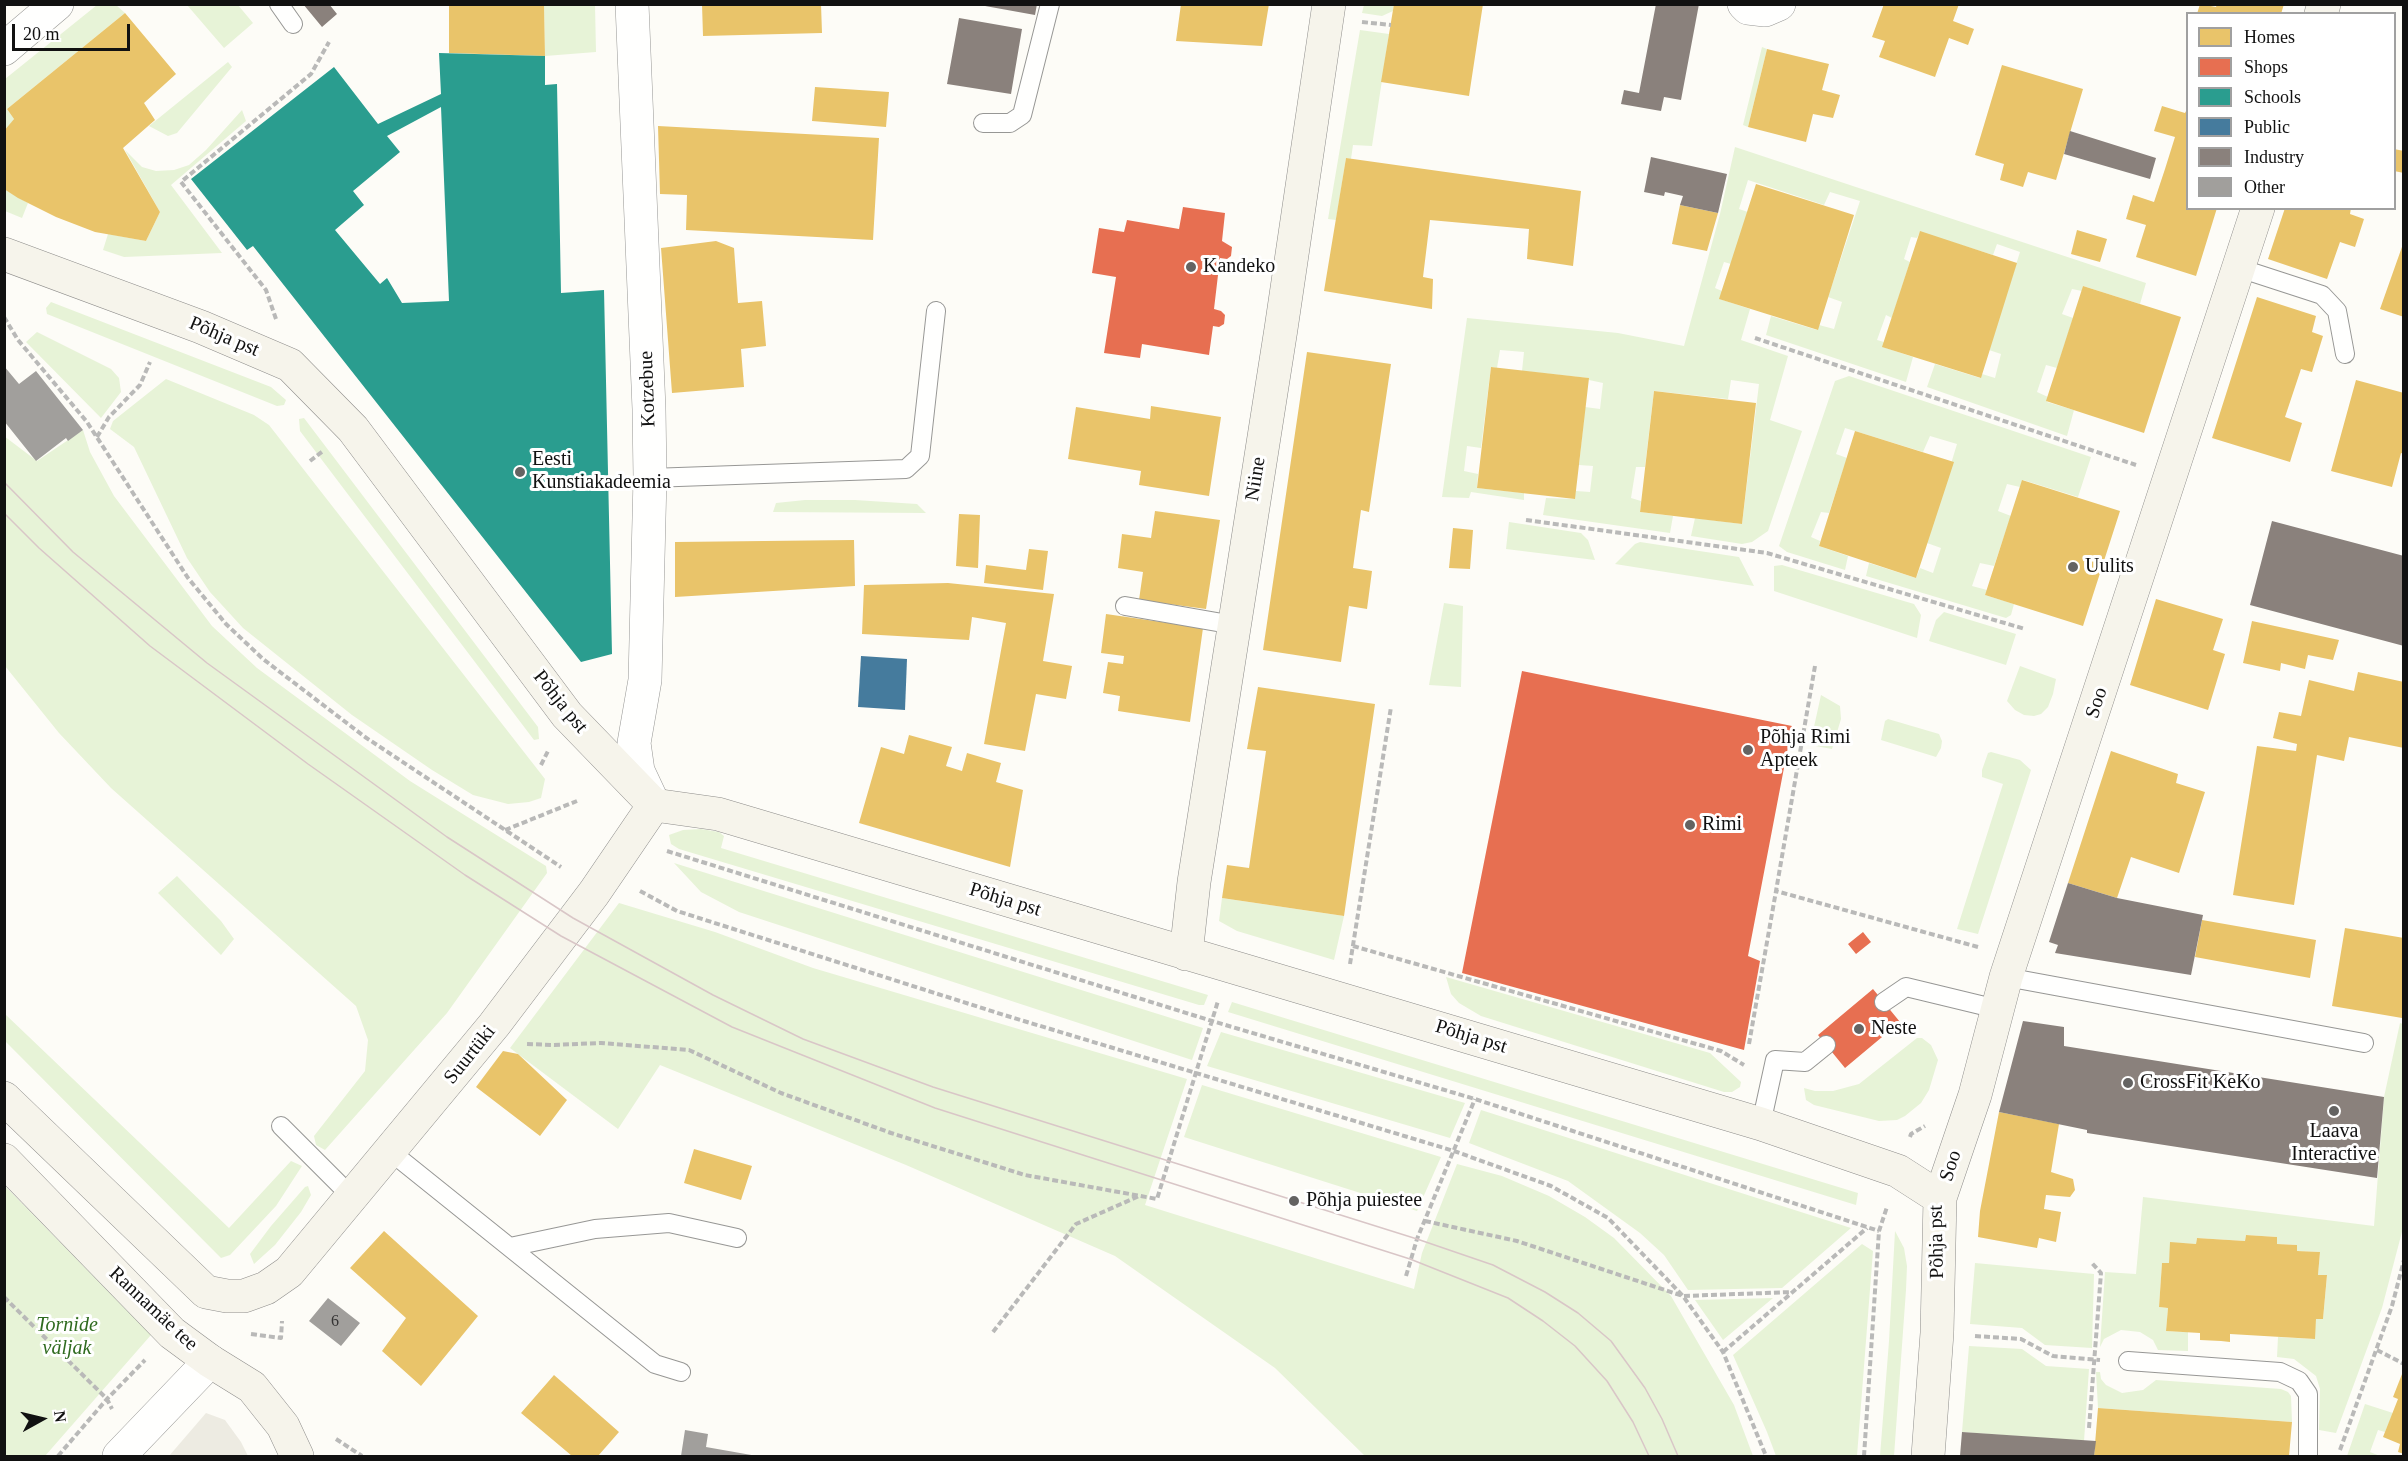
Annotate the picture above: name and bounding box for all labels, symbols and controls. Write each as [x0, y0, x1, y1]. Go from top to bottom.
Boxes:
scale bar [15, 12, 134, 50]
legend [2186, 12, 2396, 210]
text: 20 m [23, 24, 60, 44]
text: Homes [2244, 27, 2295, 47]
text: Shops [2244, 57, 2288, 77]
text: Schools [2244, 87, 2301, 107]
text: Public [2244, 117, 2290, 137]
text: Industry [2244, 147, 2304, 167]
text: Other [2244, 177, 2285, 197]
place label: Kandeko [1203, 255, 1275, 279]
marker: Kandeko [1184, 260, 1198, 274]
street label: Põhja pst [185, 312, 263, 362]
street label: Kotzebue [635, 350, 661, 428]
place label: Eesti Kunstiakadeemia [532, 448, 671, 495]
street label: Niine [1241, 455, 1271, 503]
marker: Eesti Kunstiakadeemia [513, 465, 527, 479]
place label: Uulits [2085, 555, 2134, 579]
marker: Uulits [2066, 560, 2080, 574]
street label: Põhja pst [527, 666, 593, 738]
street label: Soo [2081, 684, 2113, 722]
place label: Põhja Rimi Apteek [1760, 726, 1851, 773]
marker: Põhja Rimi Apteek [1741, 743, 1755, 757]
place label: Rimi [1702, 813, 1742, 837]
marker: Rimi [1683, 818, 1697, 832]
street label: Põhja pst [966, 878, 1044, 922]
street label: Põhja pst [1432, 1015, 1510, 1059]
place label: Neste [1871, 1017, 1917, 1041]
street label: Suurtüki [439, 1021, 501, 1089]
marker: Neste [1852, 1022, 1866, 1036]
place label: CrossFit KeKo [2140, 1071, 2261, 1095]
marker: CrossFit KeKo [2121, 1076, 2135, 1090]
marker: Laava Interactive [2327, 1104, 2341, 1118]
place label: Laava Interactive [2291, 1120, 2377, 1167]
street label: Soo [1935, 1147, 1967, 1185]
place label: Põhja puiestee [1306, 1189, 1422, 1213]
marker: Põhja puiestee [1287, 1194, 1301, 1208]
street label: Põhja pst [1924, 1205, 1950, 1279]
street label: Rannamäe tee [104, 1262, 202, 1356]
house number: 6 [331, 1312, 339, 1332]
park label: Tornide väljak [36, 1314, 98, 1361]
north arrow [12, 1389, 72, 1449]
text: N [51, 1410, 70, 1423]

